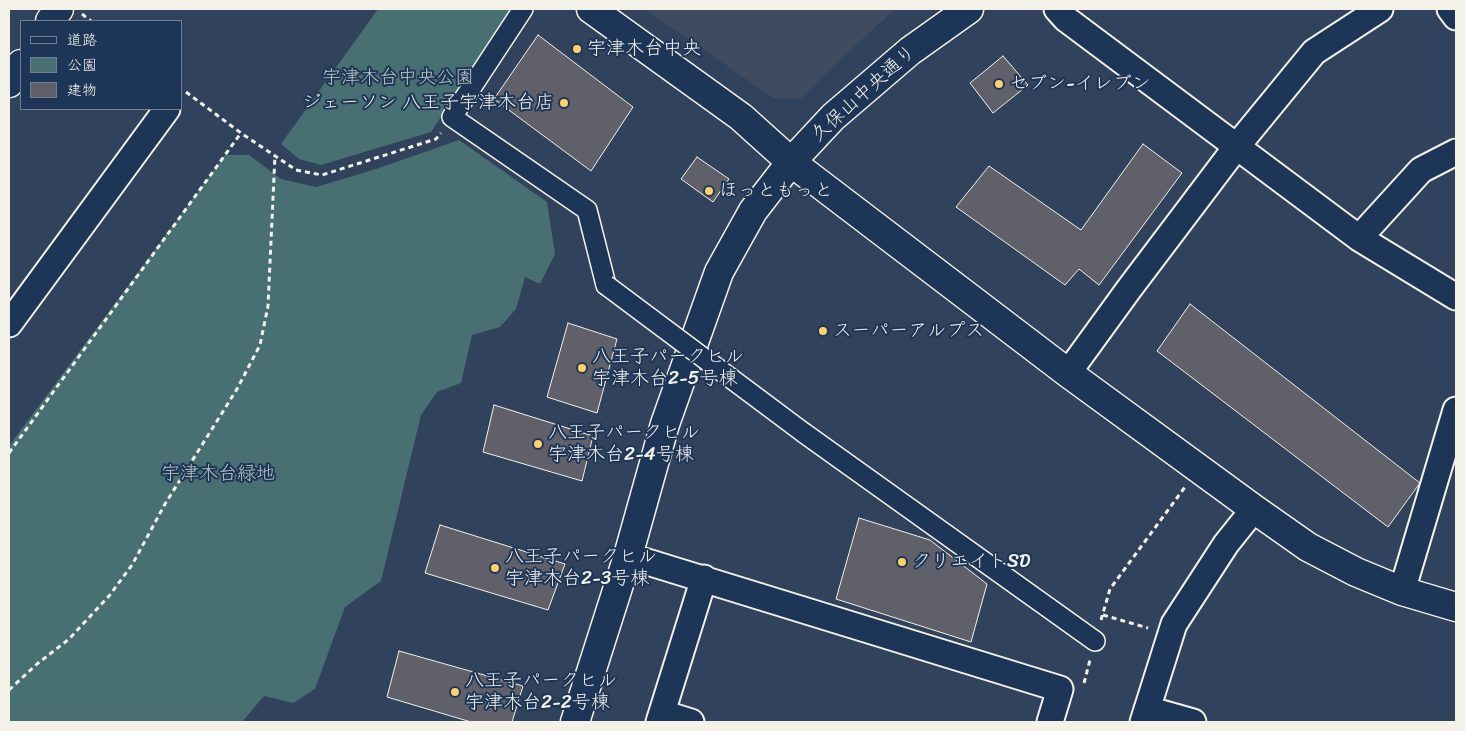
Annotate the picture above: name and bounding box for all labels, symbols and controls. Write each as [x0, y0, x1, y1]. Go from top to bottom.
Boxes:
legend [20, 20, 182, 110]
text: 道路 [67, 27, 97, 53]
place label: 宇津木台中央 [587, 38, 701, 60]
street label: 久保山中央通り [807, 41, 921, 147]
marker: 宇津木台中央 [571, 43, 583, 55]
text: 公園 [67, 52, 97, 78]
park label: 宇津木台中央公園 [322, 67, 474, 89]
place label: セブン-イレブン [1009, 73, 1151, 95]
text: 建物 [67, 77, 97, 103]
marker: セブン-イレブン [993, 78, 1005, 90]
place label: ジェーソン 八王子宇津木台店 [302, 92, 554, 114]
marker: ジェーソン 八王子宇津木台店 [558, 97, 570, 109]
place label: ほっともっと [719, 180, 833, 202]
marker: ほっともっと [703, 185, 715, 197]
place label: スーパーアルプス [833, 320, 984, 342]
marker: スーパーアルプス [817, 325, 829, 337]
place label: 八王子パークヒル 宇津木台2-5号棟 [592, 346, 744, 390]
marker: 八王子パークヒル 宇津木台2-5号棟 [576, 362, 588, 374]
place label: 八王子パークヒル 宇津木台2-4号棟 [548, 422, 700, 466]
marker: 八王子パークヒル 宇津木台2-4号棟 [532, 438, 544, 450]
park label: 宇津木台緑地 [161, 463, 275, 485]
place label: 八王子パークヒル 宇津木台2-3号棟 [505, 546, 657, 590]
place label: クリエイトSD [912, 551, 1030, 573]
marker: クリエイトSD [896, 556, 908, 568]
marker: 八王子パークヒル 宇津木台2-3号棟 [489, 562, 501, 574]
place label: 八王子パークヒル 宇津木台2-2号棟 [465, 670, 617, 714]
marker: 八王子パークヒル 宇津木台2-2号棟 [449, 686, 461, 698]

